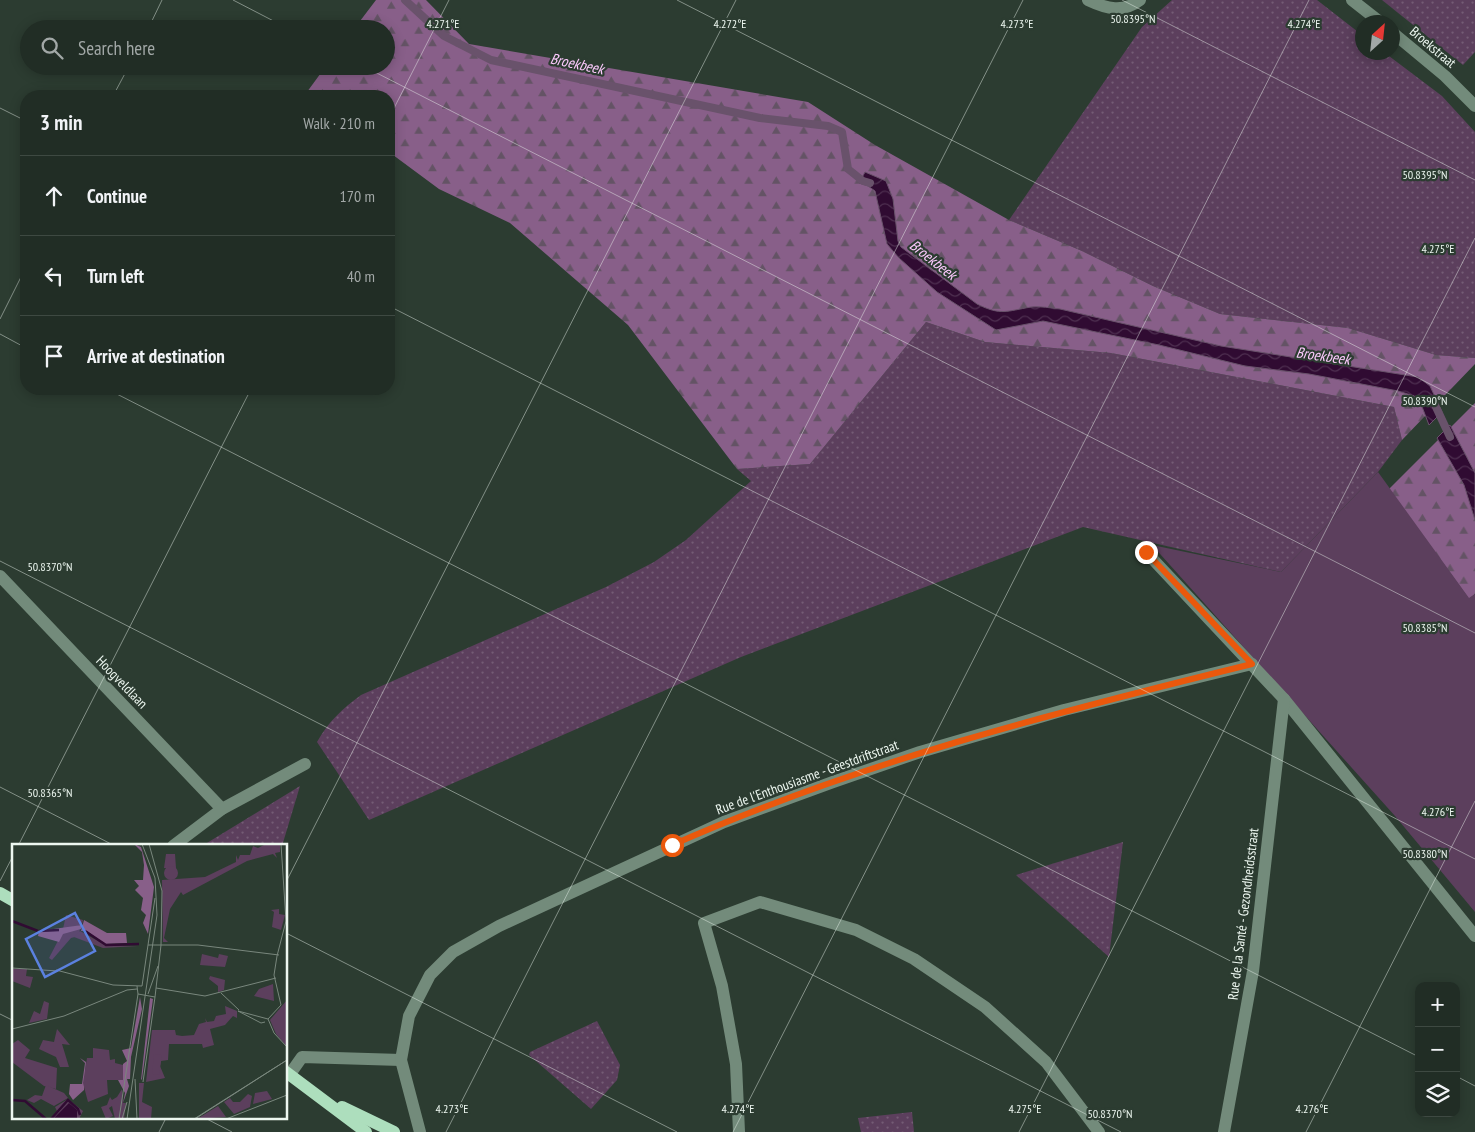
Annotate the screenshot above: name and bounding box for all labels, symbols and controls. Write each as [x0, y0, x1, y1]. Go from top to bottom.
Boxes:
text: 50.8395°N [1110, 11, 1156, 26]
north arrow [1355, 15, 1400, 60]
text: 4.271°E [427, 16, 460, 31]
text: 4.272°E [714, 16, 747, 31]
text: 4.273°E [1001, 16, 1034, 31]
text: 4.274°E [1288, 16, 1321, 31]
search box [20, 20, 395, 75]
street label: Broekstraat [1406, 22, 1460, 72]
icon: search [38, 34, 66, 62]
text: Search here [78, 36, 155, 60]
water label: Broekbeek [549, 49, 608, 79]
text: 3 min [40, 109, 82, 136]
text: Walk · 210 m [303, 113, 375, 133]
text: 50.8395°N [1402, 167, 1448, 182]
icon: ahead [40, 182, 68, 210]
text: Continue [87, 184, 147, 208]
text: 170 m [340, 186, 375, 206]
water label: Broekbeek [906, 235, 962, 285]
text: 4.275°E [1422, 241, 1455, 256]
icon: left [40, 262, 68, 290]
text: Turn left [87, 264, 144, 288]
text: 40 m [347, 266, 375, 286]
icon: arrive [40, 342, 68, 370]
water label: Broekbeek [1295, 342, 1353, 369]
text: Arrive at destination [87, 344, 225, 368]
text: 50.8390°N [1402, 393, 1448, 408]
route end [1135, 541, 1158, 564]
text: 50.8370°N [27, 559, 73, 574]
text: 50.8385°N [1402, 620, 1448, 635]
street label: Hoogveldlaan [92, 652, 152, 712]
street label: Rue de l'Enthousiasme - Geestdriftstraat [713, 735, 901, 818]
text: 50.8365°N [27, 785, 73, 800]
text: 4.276°E [1422, 804, 1455, 819]
street label: Rue de la Santé - Gezondheidsstraat [1224, 827, 1263, 1001]
route start [661, 834, 684, 857]
inset map [12, 844, 288, 1120]
text: 50.8380°N [1402, 846, 1448, 861]
map controls [1415, 982, 1460, 1117]
button: + [1415, 982, 1460, 1027]
button: − [1415, 1027, 1460, 1072]
button: layers [1415, 1072, 1460, 1117]
text: 4.273°E [436, 1101, 469, 1116]
text: 4.274°E [722, 1101, 755, 1116]
text: 4.275°E [1009, 1101, 1042, 1116]
text: 4.276°E [1296, 1101, 1329, 1116]
text: 50.8370°N [1087, 1106, 1133, 1121]

